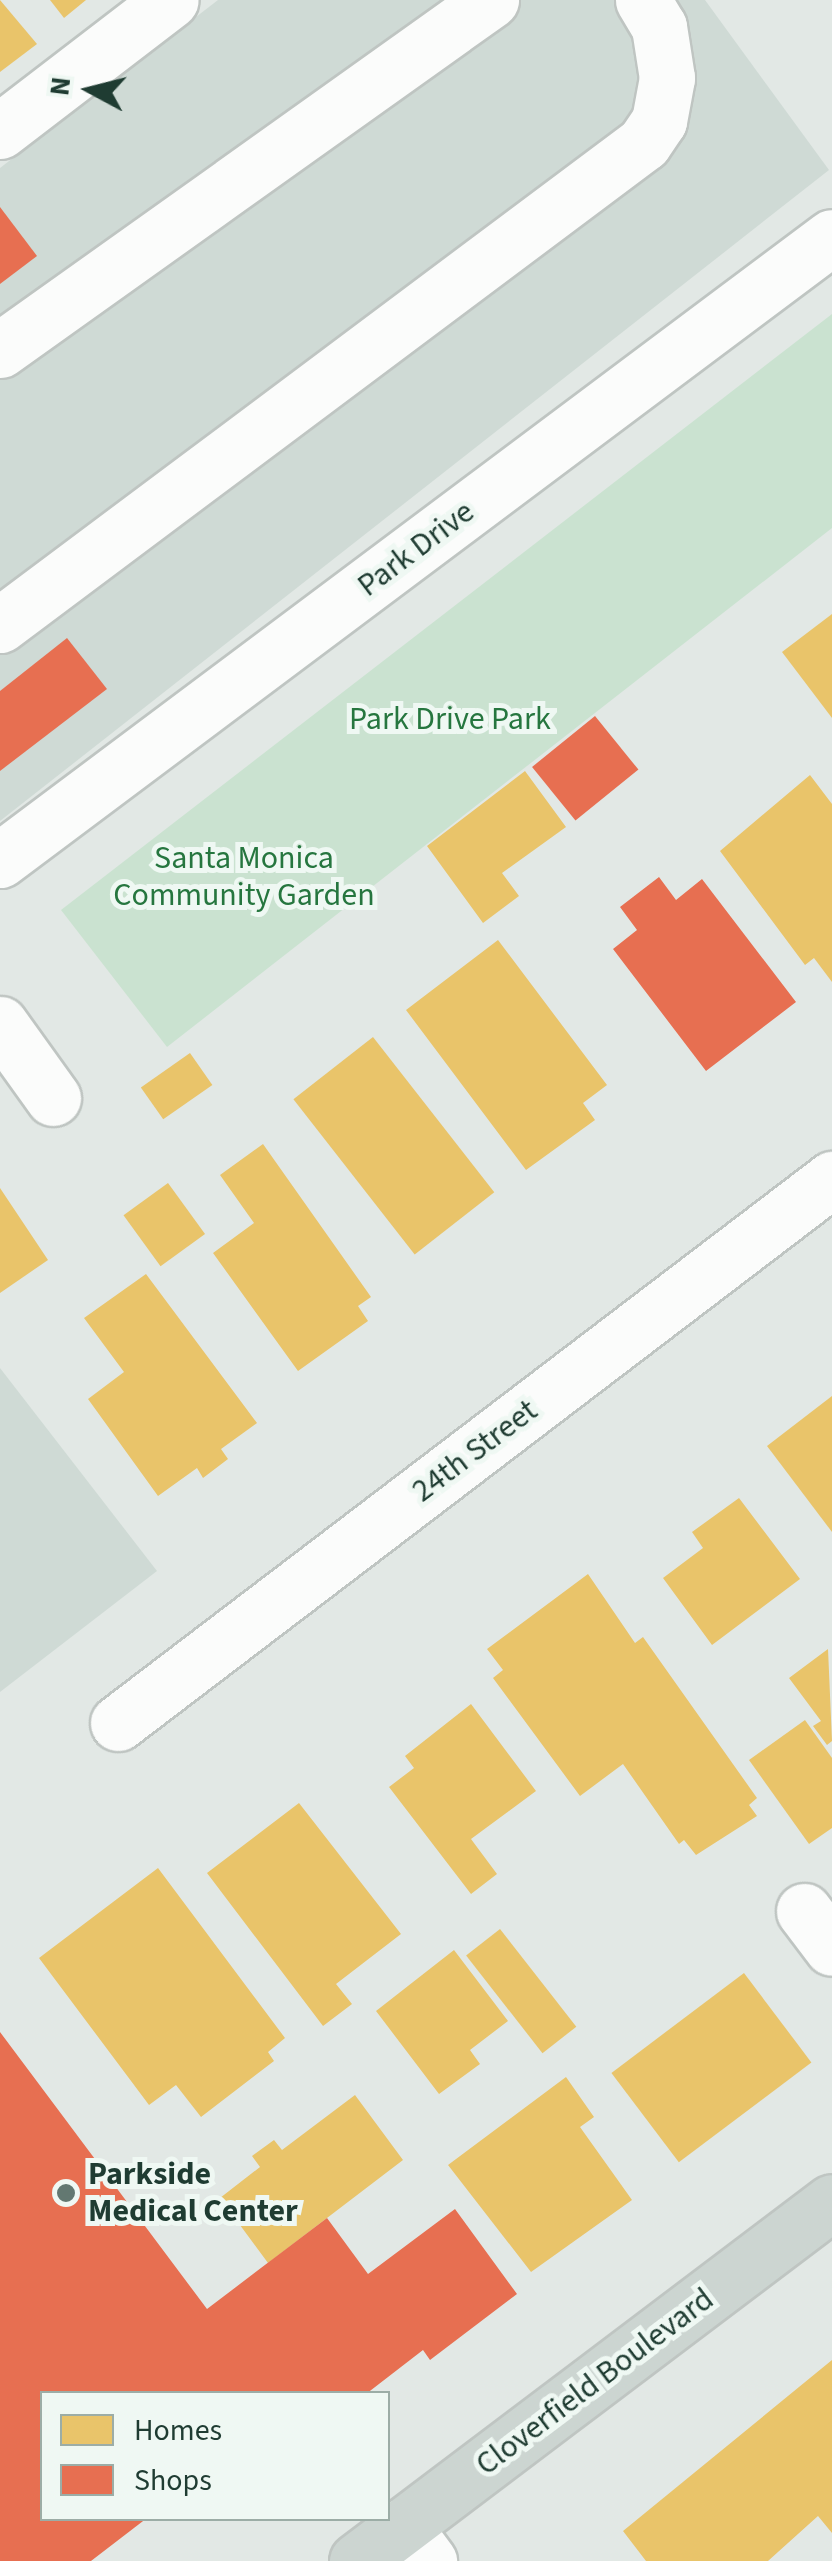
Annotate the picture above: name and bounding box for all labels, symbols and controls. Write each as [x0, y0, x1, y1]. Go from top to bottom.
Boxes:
north arrow [40, 40, 140, 140]
text: N [39, 75, 81, 98]
street label: Park Drive [350, 493, 482, 605]
park label: Park Drive Park [349, 700, 551, 738]
park label: Santa Monica Community Garden [113, 840, 375, 915]
street label: 24th Street [405, 1392, 545, 1510]
place label: Parkside Medical Center [88, 2156, 298, 2231]
marker: Parkside Medical Center [53, 2180, 79, 2206]
street label: Cloverfield Boulevard [469, 2280, 721, 2484]
legend [40, 2391, 390, 2521]
text: Homes [134, 2409, 222, 2452]
text: Shops [134, 2459, 212, 2502]

